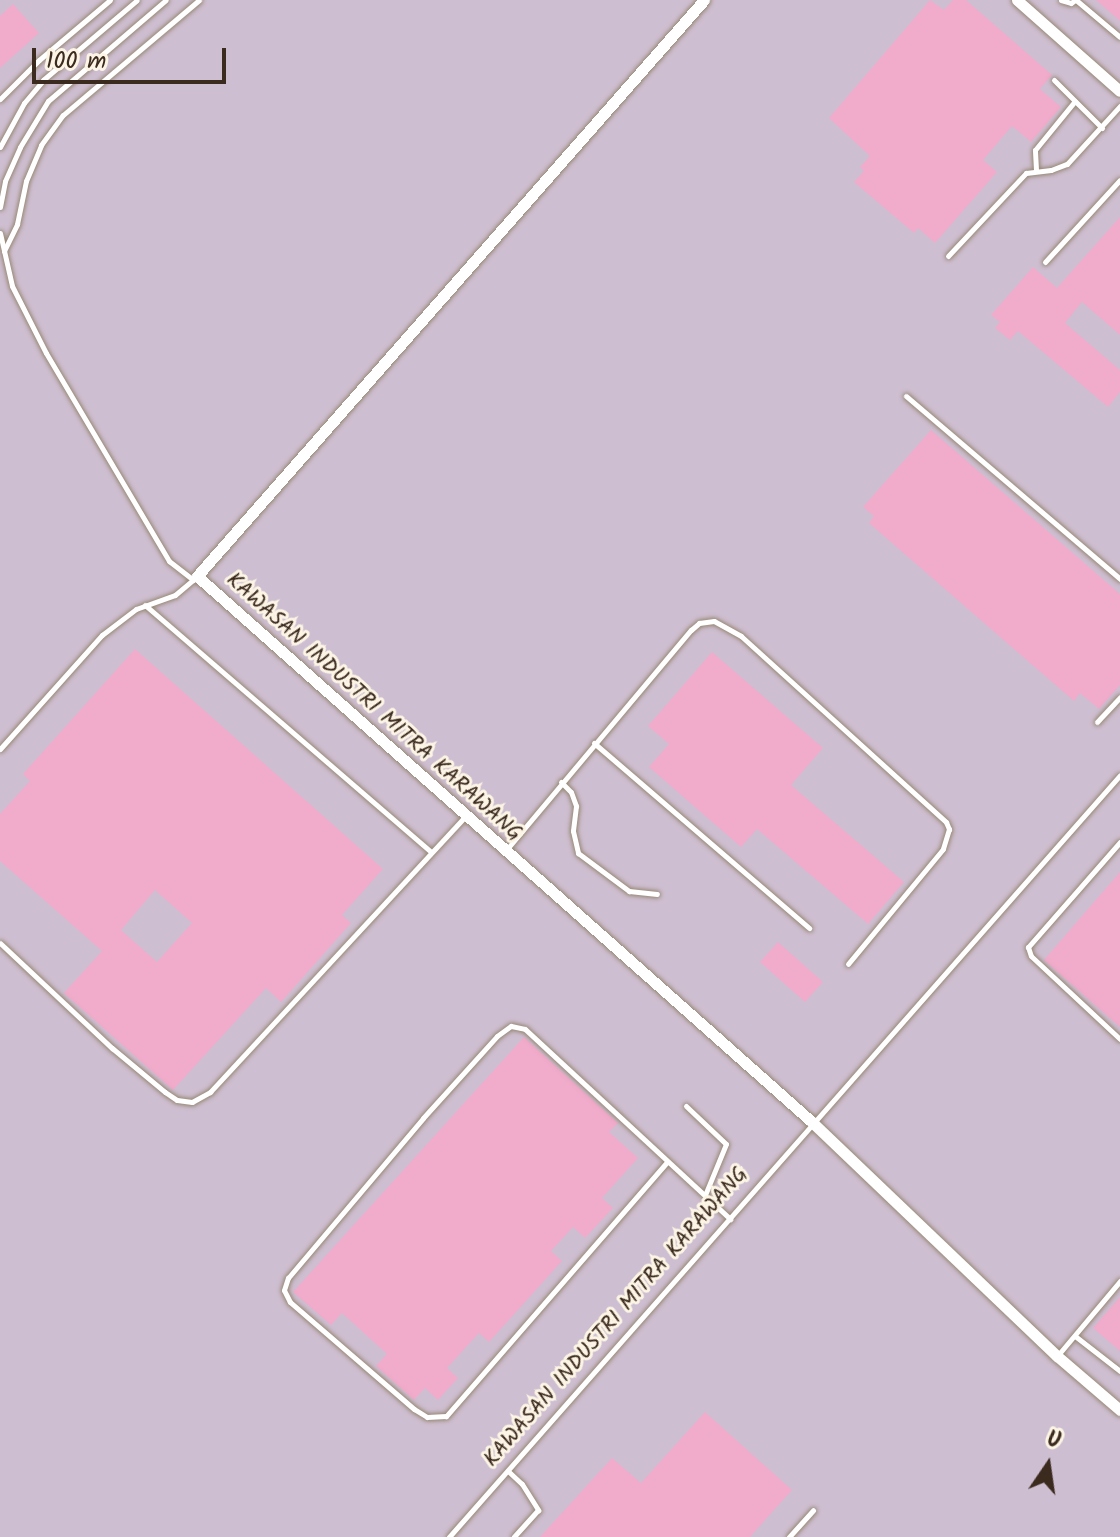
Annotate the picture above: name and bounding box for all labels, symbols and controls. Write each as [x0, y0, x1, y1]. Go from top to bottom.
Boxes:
scale bar [36, 32, 230, 82]
text: 100 m [46, 42, 106, 81]
street label: KAWASAN INDUSTRI MITRA KARAWANG [221, 567, 527, 847]
street label: KAWASAN INDUSTRI MITRA KARAWANG [478, 1161, 754, 1473]
text: U [1043, 1423, 1064, 1460]
north arrow [1008, 1425, 1088, 1505]

